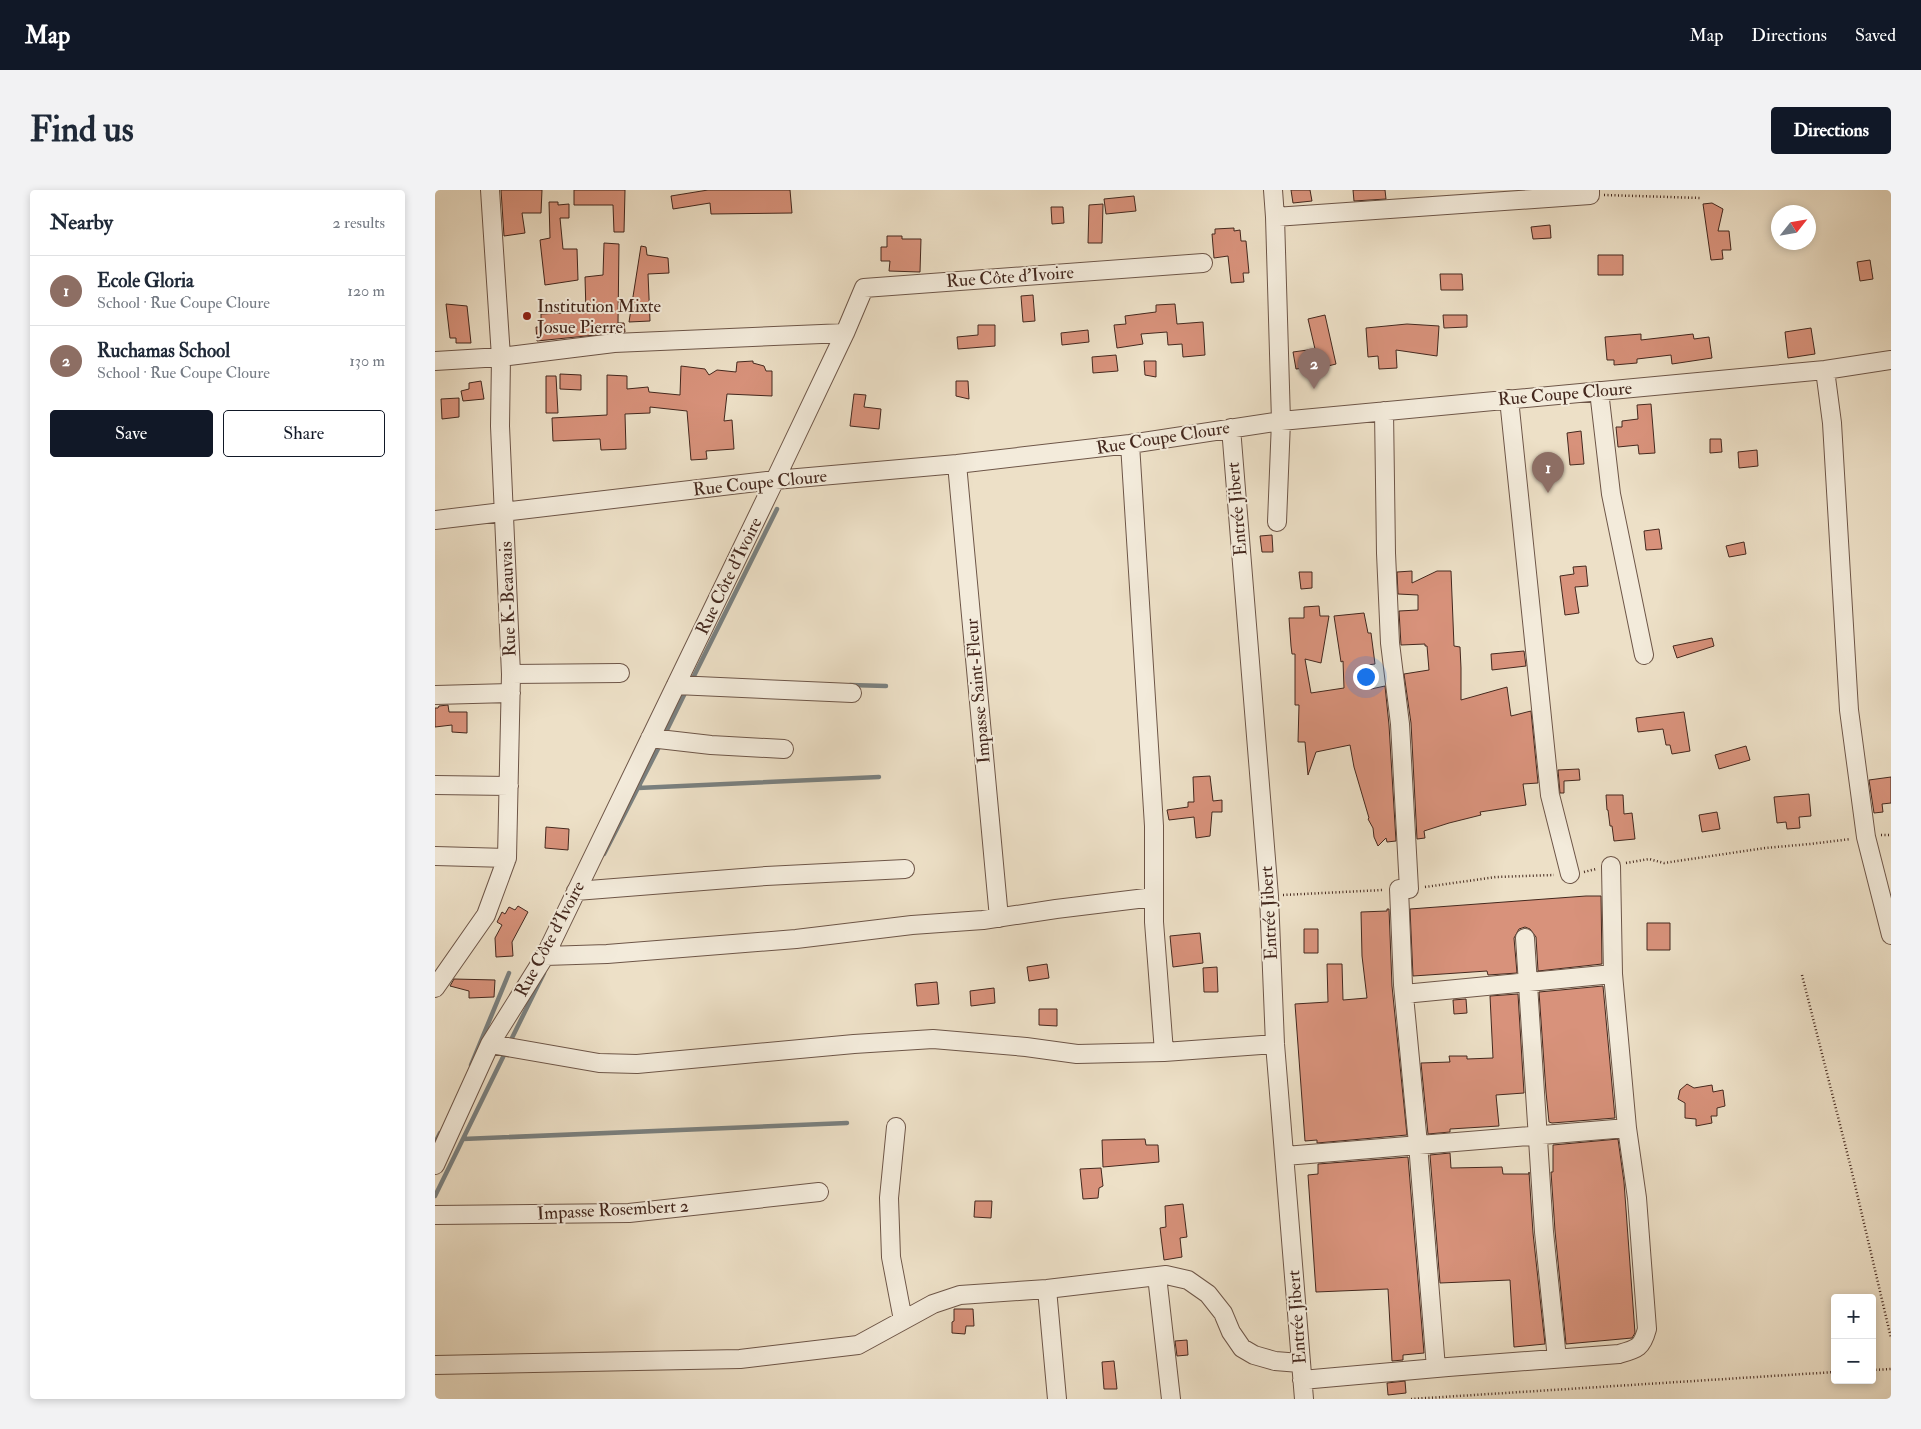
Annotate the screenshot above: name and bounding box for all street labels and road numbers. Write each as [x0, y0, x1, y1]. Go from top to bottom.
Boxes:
street label: Rue Côte d'Ivoire [945, 261, 1075, 293]
street label: Rue Coupe Cloure [1497, 377, 1634, 411]
street label: Rue Coupe Cloure [1095, 416, 1232, 460]
street label: Entrée Jibert [1221, 461, 1253, 557]
street label: Rue Coupe Cloure [692, 464, 829, 501]
street label: Rue Côte d'Ivoire [691, 513, 768, 639]
street label: Rue K-Beauvais [494, 541, 522, 657]
street label: Impasse Saint-Fleur [960, 617, 996, 764]
street label: Entrée Jibert [1255, 865, 1283, 961]
street label: Rue Côte d'Ivoire [510, 877, 590, 1001]
street label: Impasse Rosembert 2 [536, 1195, 690, 1225]
street label: Entrée Jibert [1282, 1269, 1312, 1365]

